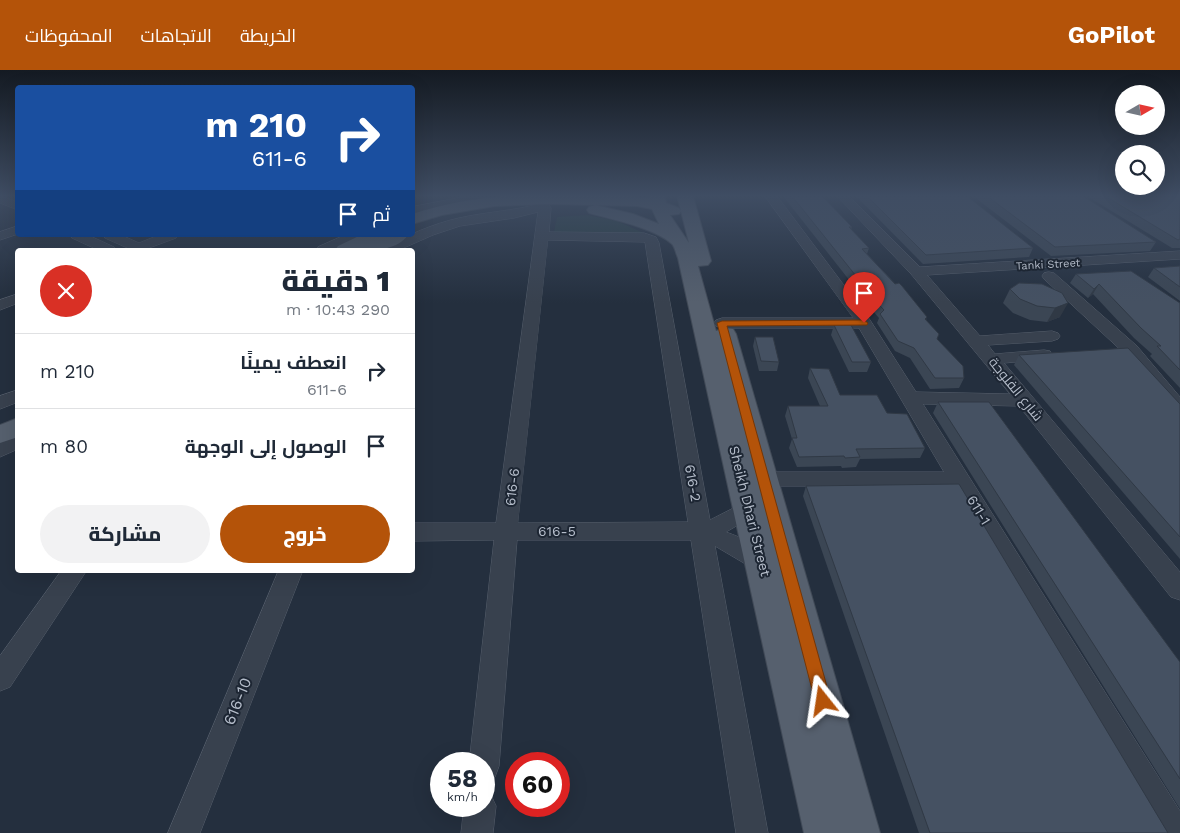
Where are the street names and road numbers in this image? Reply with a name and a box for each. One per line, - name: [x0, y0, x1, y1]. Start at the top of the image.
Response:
- street label: Tanki Street: [1015, 256, 1081, 273]
- street label: شارع الفلوجة: [985, 354, 1046, 424]
- street label: Sheikh Dhari Street: [726, 444, 774, 578]
- street label: 616-2: [682, 463, 704, 503]
- street label: 616-6: [502, 467, 522, 507]
- street label: 611-1: [964, 492, 994, 528]
- street label: 616-5: [538, 523, 576, 539]
- street label: 616-10: [219, 675, 256, 728]

